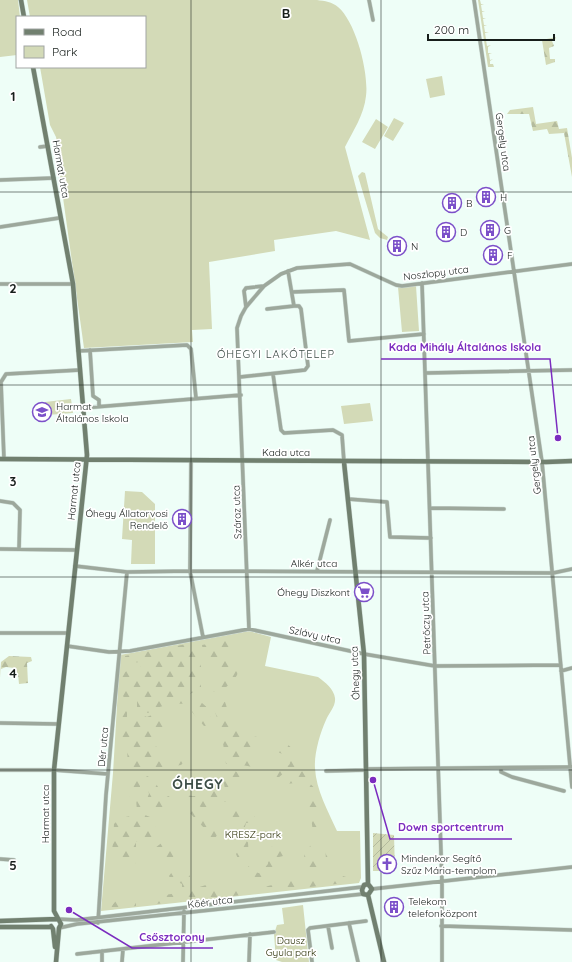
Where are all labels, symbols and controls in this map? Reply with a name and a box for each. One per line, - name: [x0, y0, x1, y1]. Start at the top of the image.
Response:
- text: B: [282, 5, 290, 21]
- legend: [16, 16, 146, 68]
- scale bar: [428, 16, 554, 42]
- text: 200 m: [434, 22, 469, 37]
- text: Road: [52, 24, 82, 39]
- text: Park: [52, 44, 77, 59]
- text: 1: [10, 88, 16, 104]
- street label: Gergely utca: [492, 112, 514, 172]
- street label: Harmat utca: [50, 139, 72, 199]
- building icon: H: [475, 186, 497, 208]
- place label: H: [500, 191, 507, 204]
- building icon: B: [441, 192, 463, 214]
- place label: B: [466, 197, 473, 210]
- building icon: G: [479, 219, 501, 241]
- building icon: D: [435, 221, 457, 243]
- place label: G: [504, 224, 511, 237]
- place label: D: [460, 226, 467, 239]
- building icon: N: [386, 235, 408, 257]
- place label: N: [411, 240, 418, 253]
- building icon: F: [482, 244, 504, 266]
- place label: F: [507, 249, 513, 262]
- street label: Noszlopy utca: [403, 263, 469, 283]
- text: 2: [9, 280, 17, 296]
- callout: Kada Mihály Általános Iskola: [381, 336, 550, 359]
- text: Kada Mihály Általános Iskola: [389, 340, 541, 354]
- district label: ÓHEGYI LAKÓTELEP: [217, 347, 335, 361]
- place label: Harmat Általános Iskola: [56, 400, 129, 425]
- school or university icon: Harmat Általános Iskola: [31, 401, 53, 423]
- street label: Gergely utca: [524, 435, 544, 495]
- street label: Kada utca: [262, 446, 310, 459]
- street label: Harmat utca: [64, 461, 84, 521]
- text: 3: [10, 473, 17, 489]
- street label: Száraz utca: [230, 485, 244, 539]
- place label: Óhegy Állatorvosi Rendelő: [85, 507, 168, 532]
- building icon: Óhegy Állatorvosi Rendelő: [171, 508, 193, 530]
- street label: Alkér utca: [291, 557, 337, 570]
- supermarket icon: Óhegy Diszkont: [353, 581, 375, 603]
- place label: Óhegy Diszkont: [277, 586, 351, 599]
- street label: Petrőczy utca: [418, 591, 434, 655]
- street label: Szlávy utca: [288, 623, 342, 647]
- street label: Óhegy utca: [348, 646, 362, 700]
- text: 4: [9, 665, 17, 681]
- street label: Dér utca: [95, 727, 111, 767]
- district label: ÓHEGY: [172, 775, 224, 793]
- street label: Harmat utca: [39, 785, 52, 843]
- callout: Down sportcentrum: [390, 816, 512, 839]
- text: Down sportcentrum: [398, 820, 504, 834]
- park label: KRESZ-park: [225, 828, 281, 841]
- place label: Mindenkor Segítő Szűz Mária-templom: [401, 852, 496, 877]
- church icon: Mindenkor Segítő Szűz Mária-templom: [376, 853, 398, 875]
- text: 5: [9, 857, 17, 873]
- street label: Kőér utca: [187, 893, 233, 911]
- place label: Telekom telefonközpont: [408, 895, 478, 920]
- building icon: Telekom telefonközpont: [383, 896, 405, 918]
- callout: Csősztorony: [132, 925, 213, 948]
- text: Csősztorony: [139, 930, 205, 944]
- park label: Dausz Gyula park: [266, 934, 316, 959]

